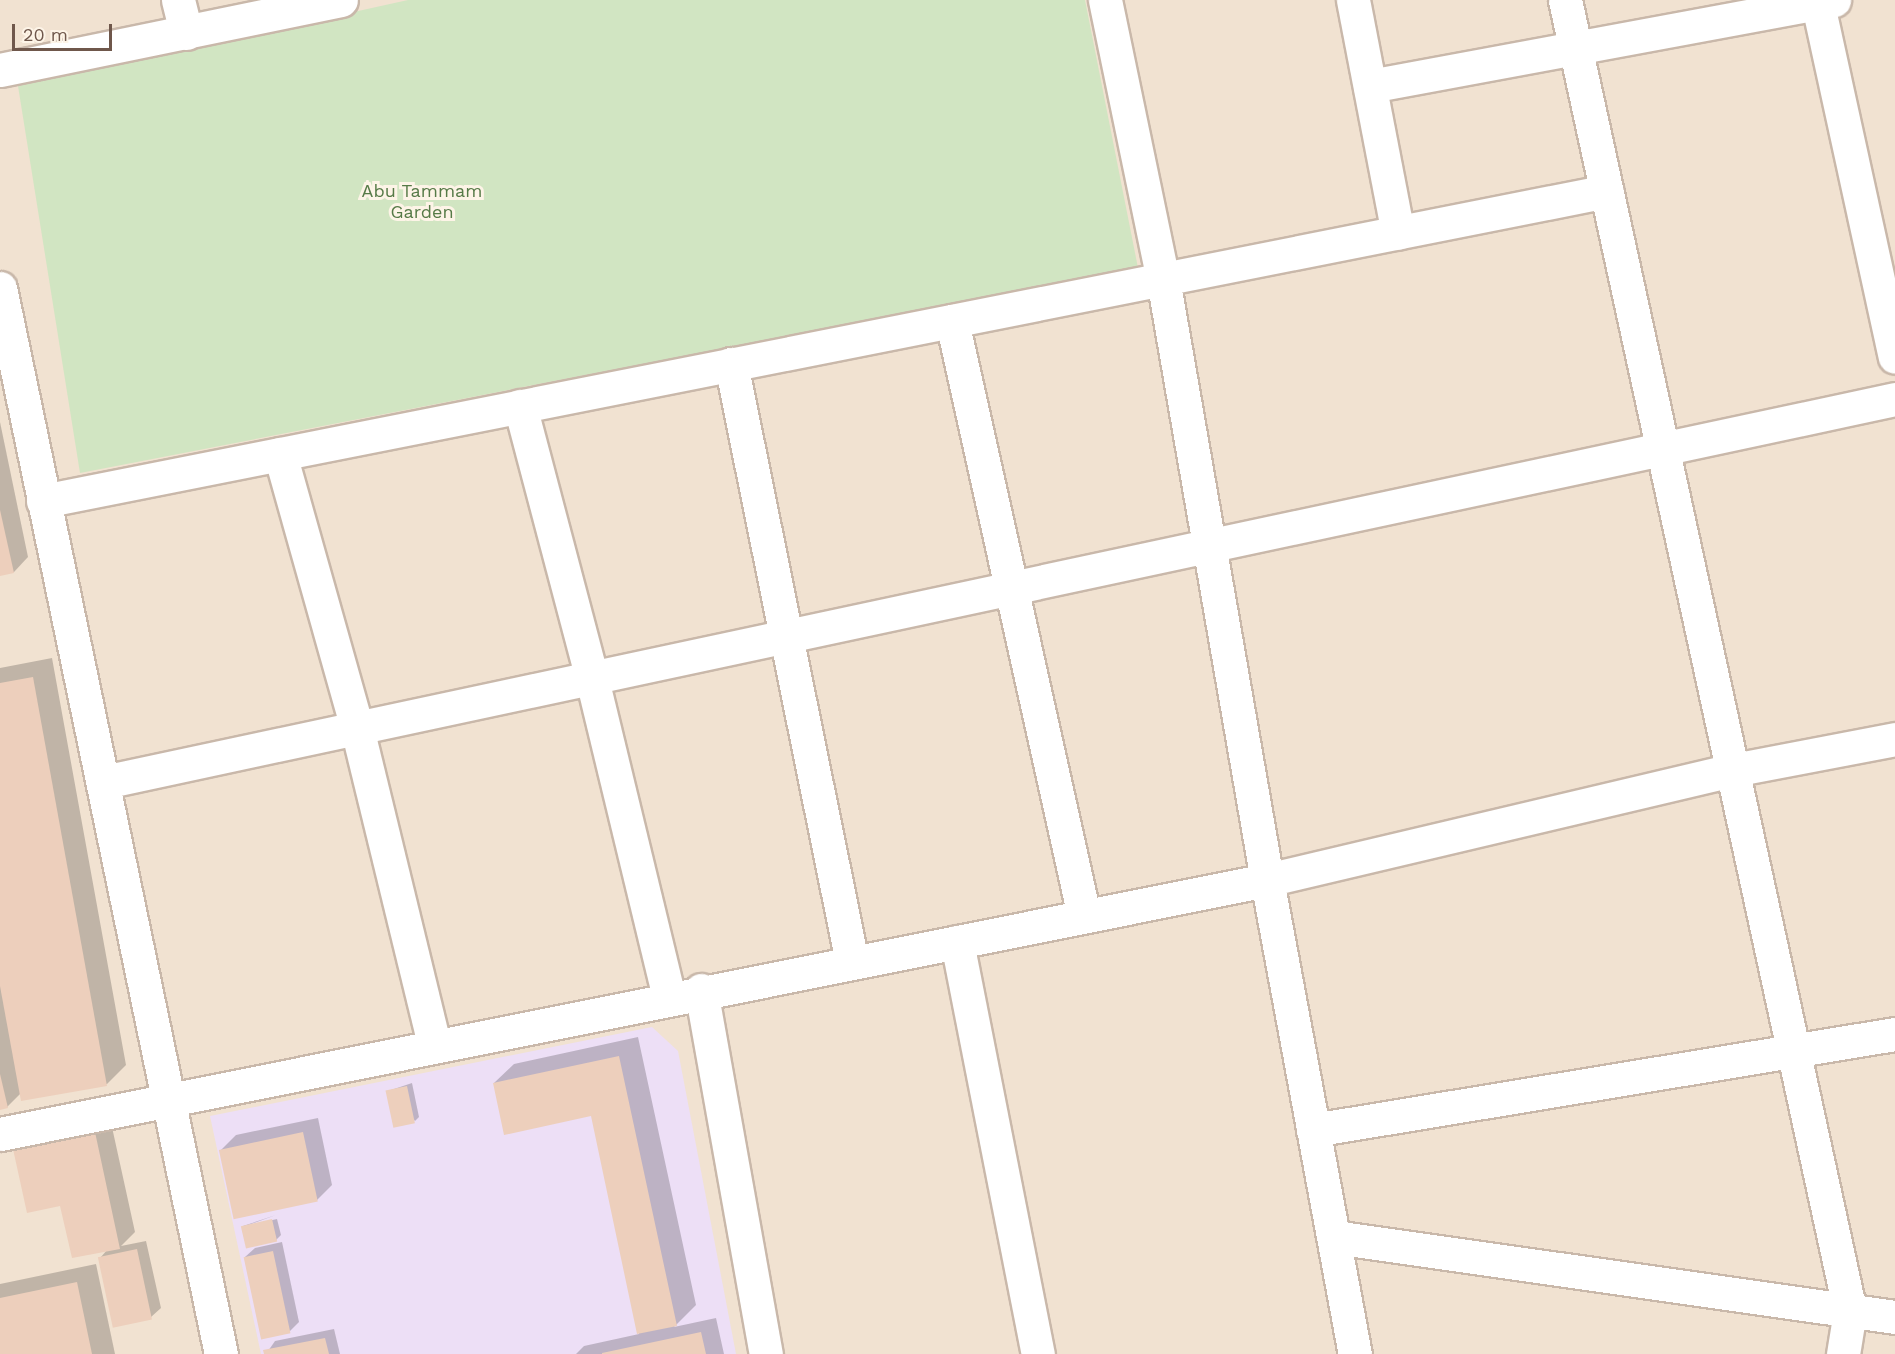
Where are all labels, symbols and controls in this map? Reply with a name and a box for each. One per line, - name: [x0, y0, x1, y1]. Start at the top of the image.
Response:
- scale bar: [15, 12, 116, 50]
- text: 20 m: [23, 24, 68, 45]
- park label: Abu Tammam Garden: [361, 181, 483, 224]

